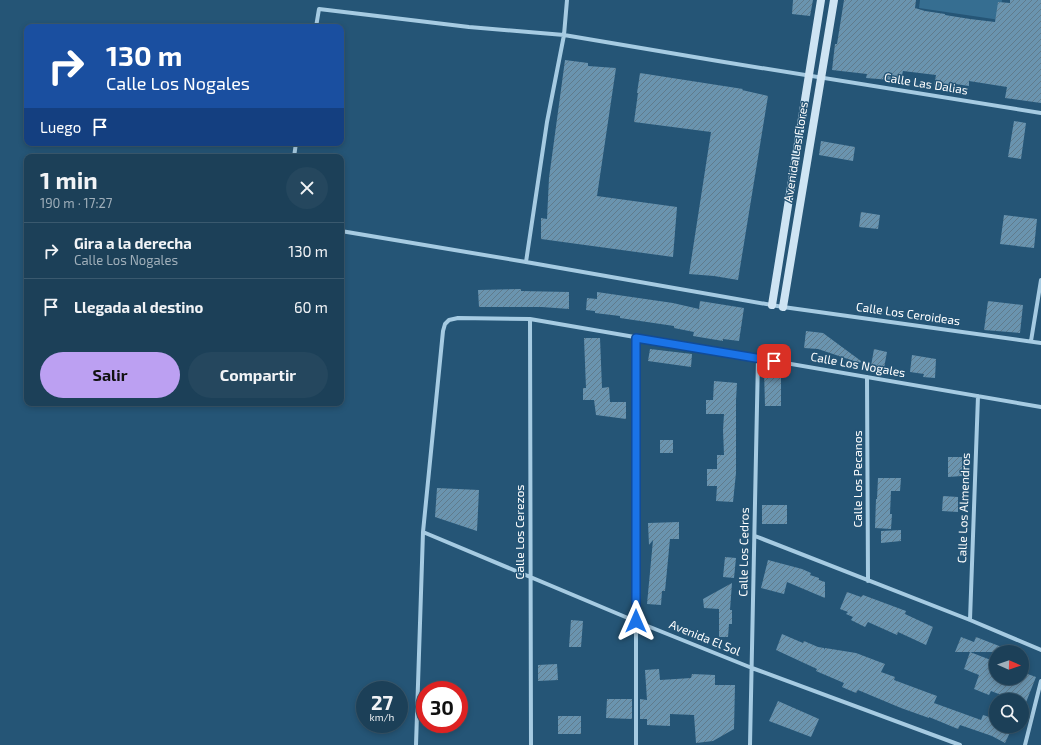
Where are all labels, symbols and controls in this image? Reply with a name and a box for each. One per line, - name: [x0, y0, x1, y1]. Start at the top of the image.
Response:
- text: 130 m: [106, 38, 182, 72]
- icon: right: [40, 40, 92, 92]
- street label: Calle Las Dalias: [883, 69, 969, 97]
- text: Calle Los Nogales: [106, 72, 250, 94]
- street label: Avenida Las Flores: [780, 101, 810, 203]
- icon: arrive: [89, 116, 111, 138]
- text: Luego: [40, 118, 81, 136]
- text: 1 min: [40, 165, 98, 194]
- button: close: [286, 167, 328, 209]
- text: 190 m · 17:27: [40, 195, 112, 211]
- text: Gira a la derecha: [74, 234, 192, 252]
- icon: right: [40, 240, 62, 262]
- text: 130 m: [288, 242, 328, 260]
- text: Calle Los Nogales: [74, 252, 178, 268]
- icon: arrive: [40, 296, 62, 318]
- text: Llegada al destino: [74, 298, 203, 316]
- text: 60 m: [294, 298, 328, 316]
- street label: Calle Los Ceroideas: [855, 299, 961, 327]
- pin: [757, 344, 791, 378]
- street label: Calle Los Nogales: [810, 349, 907, 379]
- icon: arrive: [763, 350, 785, 372]
- button: Salir: [40, 352, 180, 398]
- button: Compartir: [188, 352, 328, 398]
- street label: Calle Los Pecanos: [850, 430, 864, 528]
- street label: Calle Los Almendros: [954, 452, 972, 563]
- street label: Calle Los Cerezos: [512, 485, 526, 579]
- street label: Calle Los Cedros: [735, 507, 751, 597]
- position arrow: [615, 600, 657, 642]
- street label: Avenida El Sol: [668, 616, 744, 658]
- north arrow: [989, 645, 1029, 685]
- map controls: [989, 645, 1029, 733]
- speed limit sign: 30: [416, 681, 468, 733]
- text: 27: [371, 690, 393, 714]
- button: search: [989, 693, 1029, 733]
- text: km/h: [370, 711, 394, 723]

